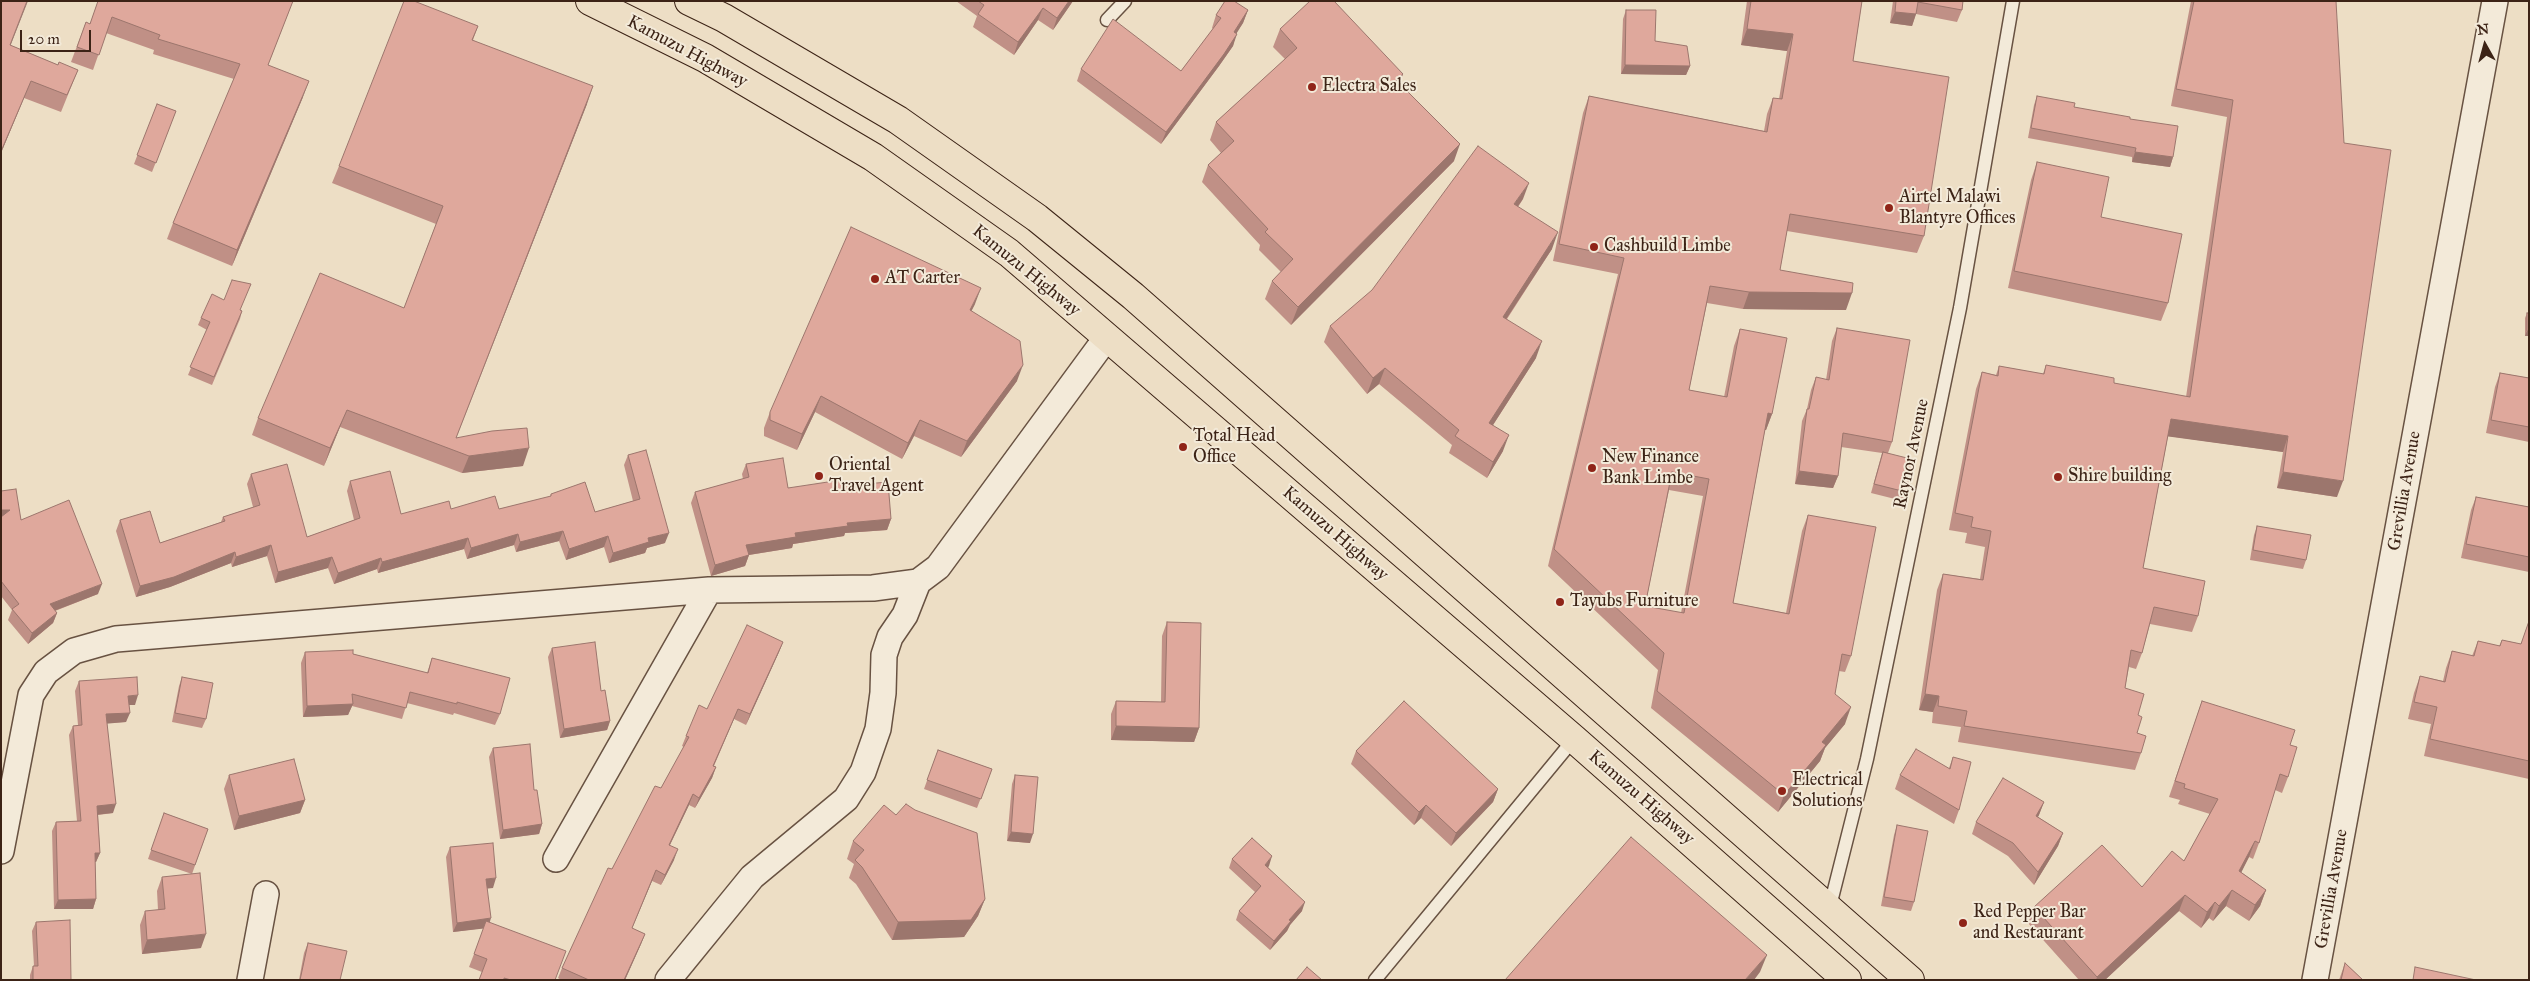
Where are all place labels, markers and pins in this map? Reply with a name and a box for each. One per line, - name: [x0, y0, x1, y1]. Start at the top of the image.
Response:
- place label: Electra Sales: [1322, 76, 1416, 98]
- marker: Electra Sales: [1306, 81, 1318, 93]
- place label: Airtel Malawi Blantyre Offices: [1899, 187, 2015, 230]
- marker: Airtel Malawi Blantyre Offices: [1883, 202, 1895, 214]
- place label: Cashbuild Limbe: [1604, 236, 1731, 258]
- marker: Cashbuild Limbe: [1588, 241, 1600, 253]
- place label: AT Carter: [885, 268, 960, 290]
- marker: AT Carter: [869, 273, 881, 285]
- place label: Total Head Office: [1193, 426, 1275, 468]
- marker: Total Head Office: [1177, 441, 1189, 453]
- place label: New Finance Bank Limbe: [1602, 447, 1699, 489]
- place label: Oriental Travel Agent: [829, 455, 924, 498]
- marker: New Finance Bank Limbe: [1586, 462, 1598, 474]
- place label: Shire building: [2068, 466, 2171, 488]
- marker: Oriental Travel Agent: [813, 470, 825, 482]
- marker: Shire building: [2052, 471, 2064, 483]
- place label: Tayubs Furniture: [1570, 591, 1698, 613]
- marker: Tayubs Furniture: [1554, 596, 1566, 608]
- place label: Electrical Solutions: [1792, 770, 1863, 812]
- marker: Electrical Solutions: [1776, 785, 1788, 797]
- place label: Red Pepper Bar and Restaurant: [1973, 902, 2086, 944]
- marker: Red Pepper Bar and Restaurant: [1957, 917, 1969, 929]

